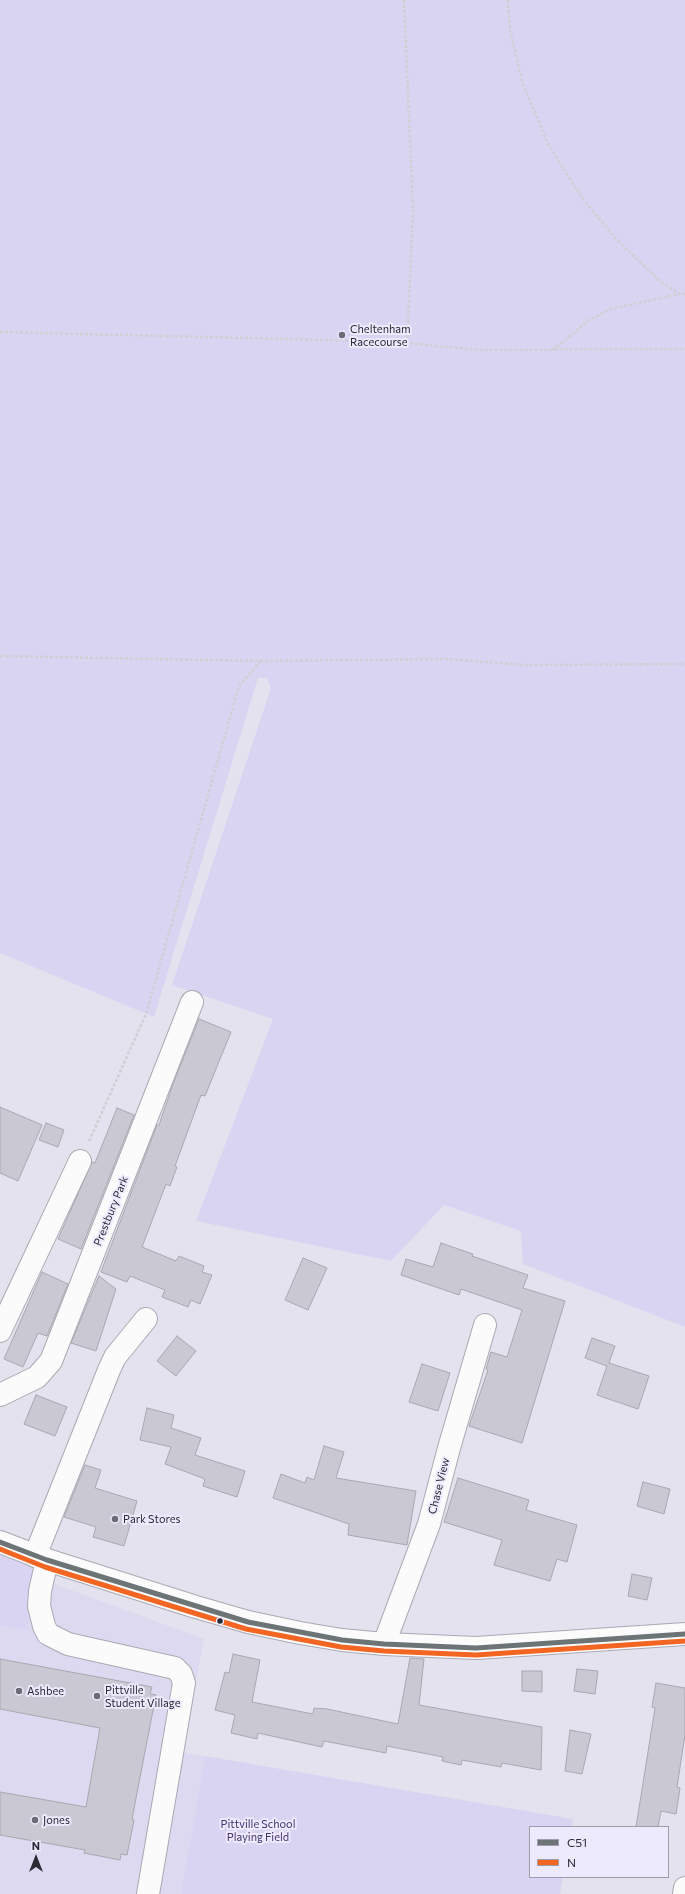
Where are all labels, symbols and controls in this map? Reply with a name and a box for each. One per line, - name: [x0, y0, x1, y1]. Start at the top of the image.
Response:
- place label: Cheltenham Racecourse: [350, 322, 411, 348]
- marker: Cheltenham Racecourse: [337, 330, 347, 340]
- street label: Prestbury Park: [91, 1174, 131, 1248]
- street label: Chase View: [426, 1457, 452, 1515]
- place label: Park Stores: [123, 1512, 180, 1526]
- marker: Park Stores: [110, 1514, 120, 1524]
- unlabelled marker: [215, 1616, 225, 1626]
- place label: Pittville Student Village: [105, 1683, 180, 1709]
- place label: Ashbee: [27, 1684, 64, 1698]
- marker: Ashbee: [14, 1686, 24, 1696]
- marker: Pittville Student Village: [92, 1691, 102, 1701]
- place label: Jones: [43, 1813, 70, 1827]
- marker: Jones: [30, 1815, 40, 1825]
- park label: Pittville School Playing Field: [221, 1817, 295, 1843]
- legend: [529, 1826, 669, 1878]
- text: C51: [567, 1835, 587, 1849]
- north arrow: [16, 1838, 56, 1878]
- text: N: [32, 1839, 40, 1852]
- text: N: [567, 1855, 576, 1869]

